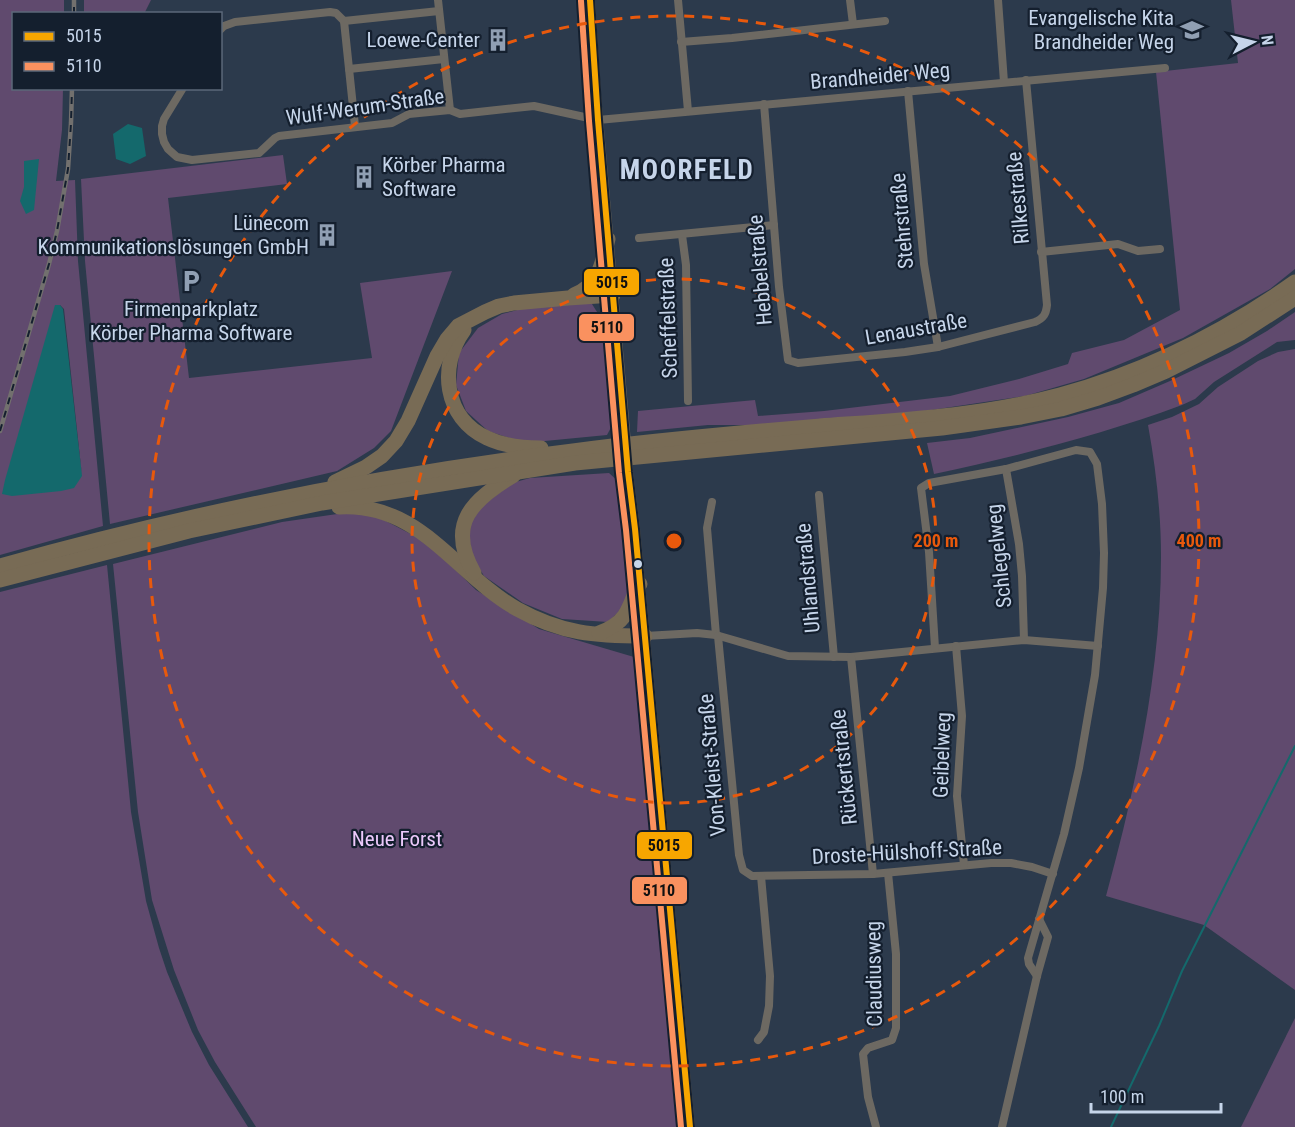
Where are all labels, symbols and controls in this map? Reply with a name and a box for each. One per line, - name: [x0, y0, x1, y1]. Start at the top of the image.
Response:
- place label: Evangelische Kita Brandheider Weg: [1028, 6, 1174, 54]
- legend: [12, 12, 222, 90]
- north arrow: [1223, 12, 1283, 72]
- school or university icon: Evangelische Kita Brandheider Weg: [1179, 17, 1205, 43]
- text: 5015: [66, 25, 102, 46]
- building icon: Loewe-Center: [485, 27, 511, 53]
- place label: Loewe-Center: [367, 28, 480, 52]
- text: N: [1257, 34, 1277, 46]
- text: 5110: [66, 55, 102, 76]
- street label: Brandheider Weg: [809, 58, 951, 94]
- street label: Wulf-Werum-Straße: [284, 84, 446, 130]
- street label: Rilkestraße: [1002, 151, 1034, 245]
- place label: Körber Pharma Software: [382, 153, 506, 201]
- district label: MOORFELD: [620, 154, 754, 186]
- building icon: Körber Pharma Software: [351, 164, 377, 190]
- street label: Stehrstraße: [886, 172, 918, 270]
- place label: Lünecom Kommunikationslösungen GmbH: [38, 211, 309, 259]
- street label: Hebbelstraße: [743, 214, 777, 326]
- building icon: Lünecom Kommunikationslösungen GmbH: [314, 222, 340, 248]
- street label: Scheffelstraße: [654, 257, 682, 379]
- parking icon: Firmenparkplatz Körber Pharma Software: [178, 268, 204, 294]
- line badge: 5015: [583, 268, 640, 296]
- text: 5015: [596, 273, 628, 292]
- place label: Firmenparkplatz Körber Pharma Software: [90, 297, 292, 345]
- street label: Lenaustraße: [863, 308, 969, 350]
- line badge: 5110: [578, 313, 635, 342]
- text: 5110: [591, 318, 623, 337]
- street label: Schlegelweg: [982, 503, 1016, 609]
- street label: Uhlandstraße: [791, 522, 825, 634]
- text: 200 m: [914, 530, 958, 551]
- text: 400 m: [1177, 530, 1221, 551]
- centre of rings: [664, 531, 684, 551]
- unlabelled marker: [632, 558, 644, 570]
- street label: Von-Kleist-Straße: [694, 693, 730, 837]
- street label: Rückertstraße: [826, 708, 862, 826]
- street label: Geibelweg: [929, 712, 955, 798]
- park label: Neue Forst: [352, 827, 442, 851]
- line badge: 5015: [636, 831, 693, 860]
- street label: Droste-Hülshoff-Straße: [811, 835, 1003, 869]
- text: 5015: [648, 836, 680, 855]
- line badge: 5110: [631, 876, 688, 905]
- text: 5110: [643, 881, 675, 900]
- street label: Claudiusweg: [861, 921, 887, 1027]
- scale bar: [1091, 1076, 1222, 1114]
- text: 100 m: [1100, 1086, 1144, 1107]

